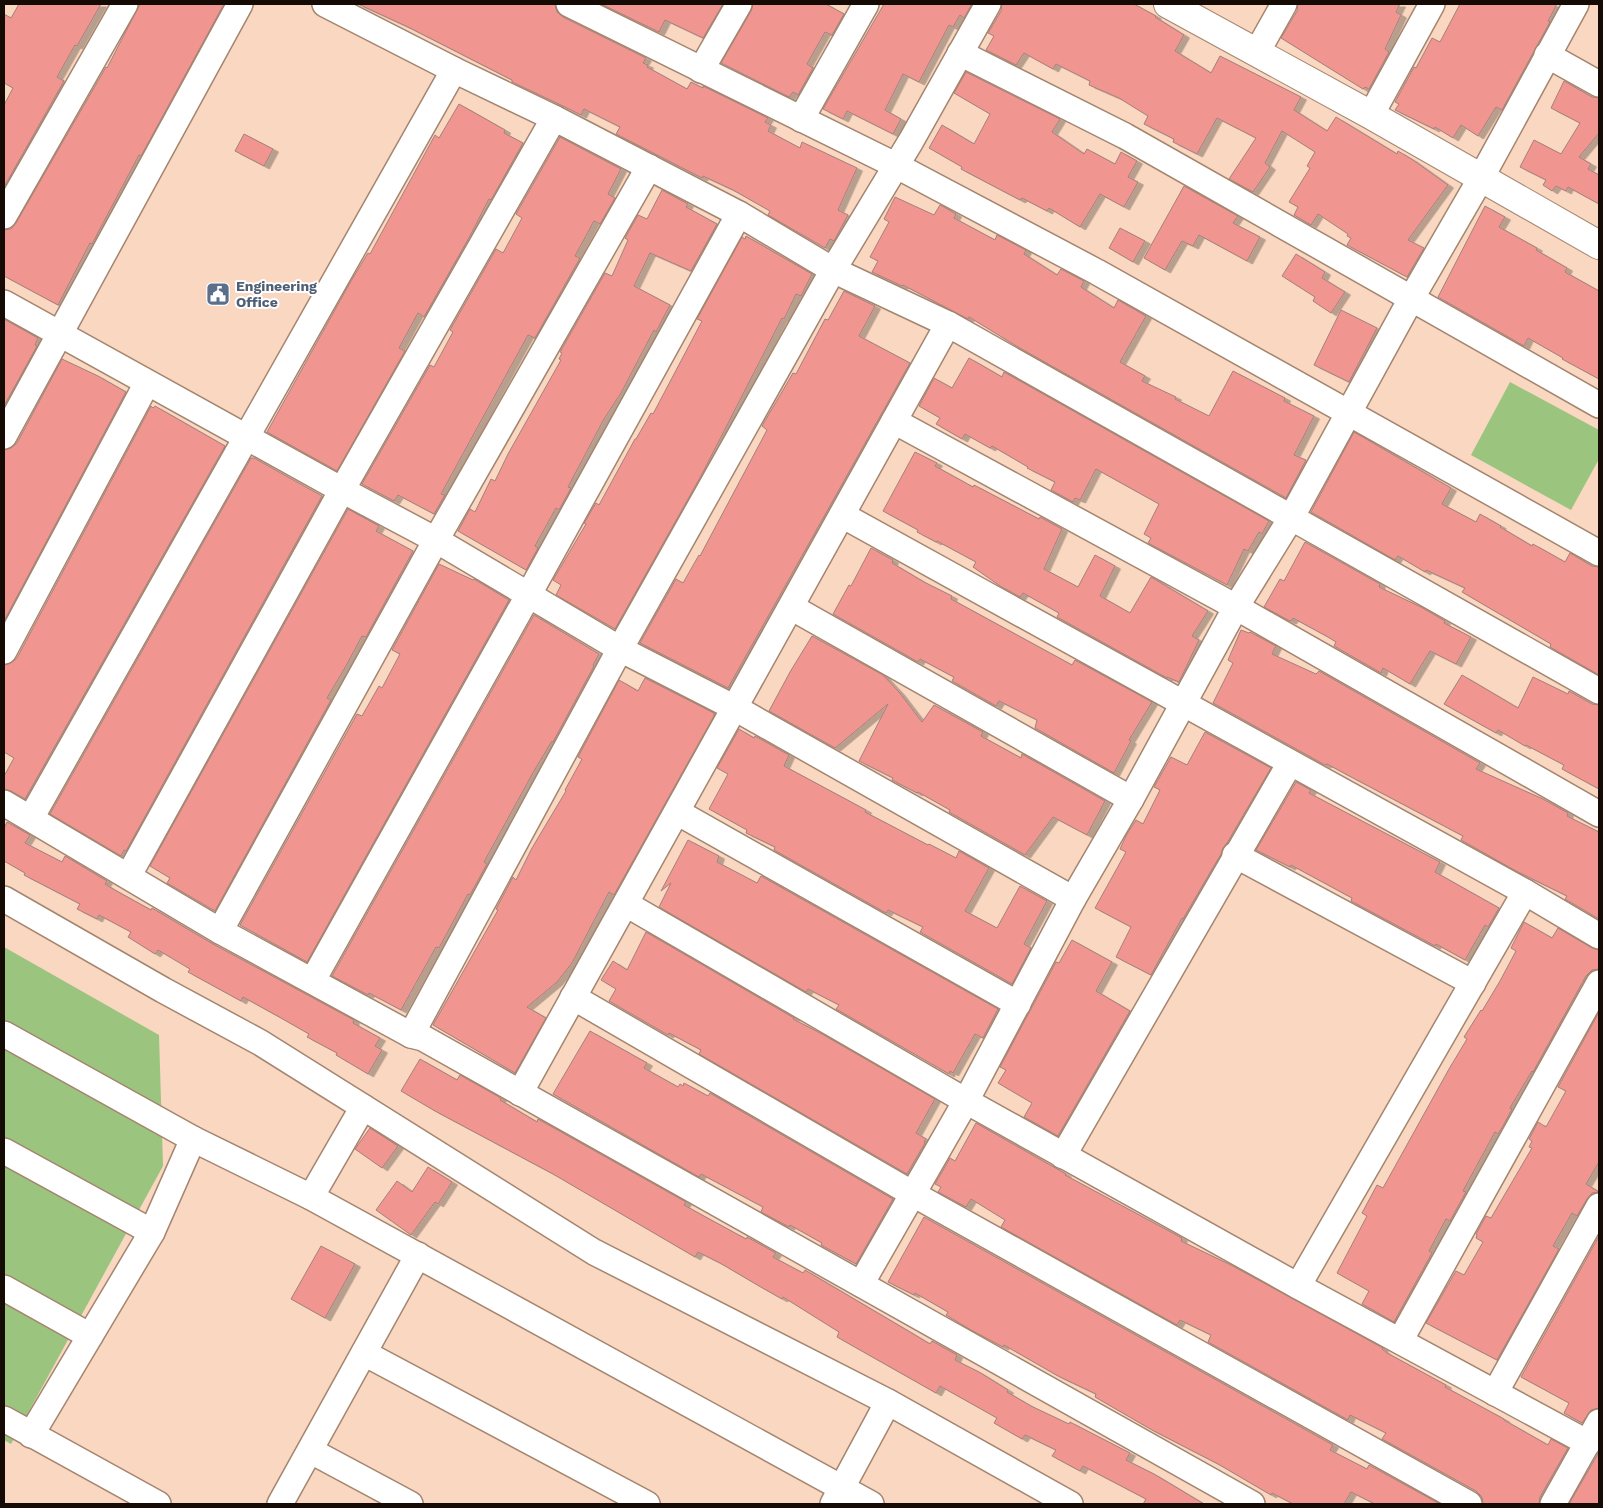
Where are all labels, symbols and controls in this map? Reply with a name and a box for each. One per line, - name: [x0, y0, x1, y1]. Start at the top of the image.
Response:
- place label: Engineering Office: [236, 278, 317, 310]
- public building icon: Engineering Office: [205, 281, 231, 307]

